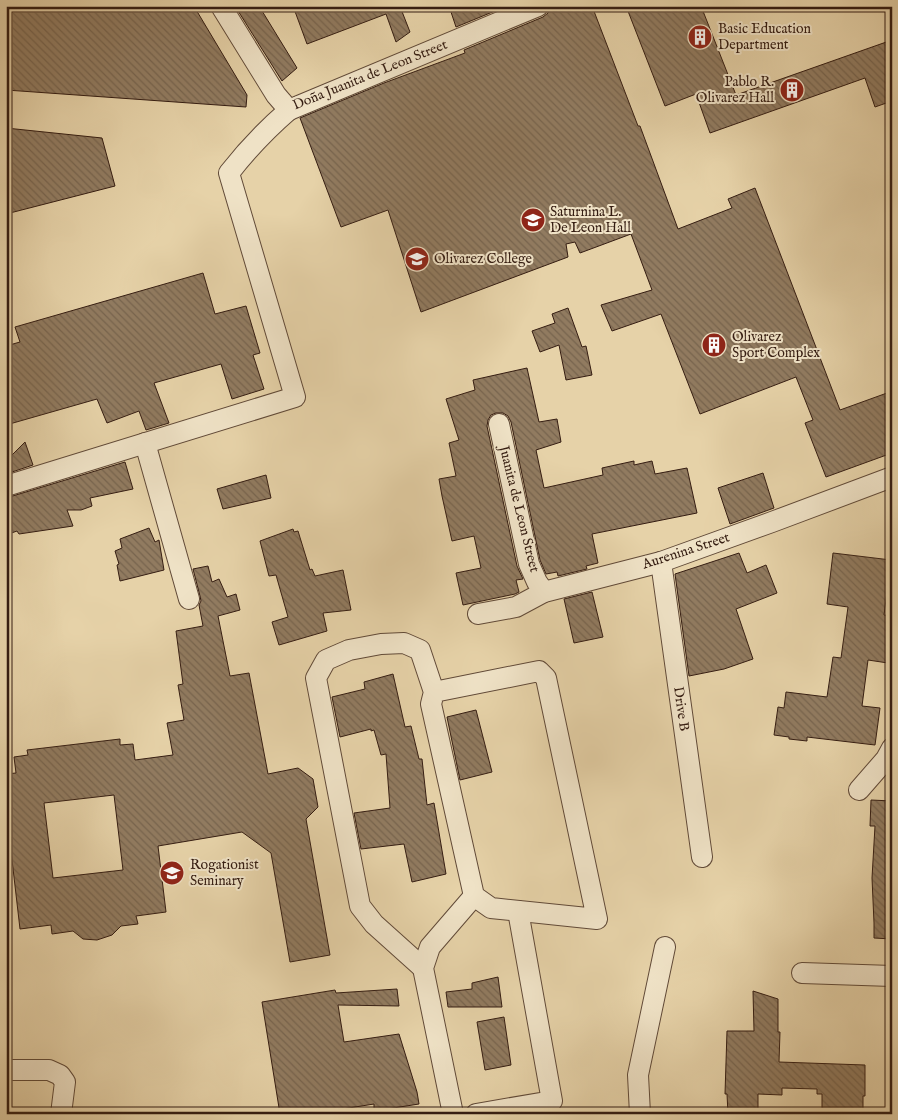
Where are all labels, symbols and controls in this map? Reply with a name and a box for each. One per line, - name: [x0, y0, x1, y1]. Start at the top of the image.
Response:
- place label: Basic Education Department: [718, 20, 811, 54]
- building icon: Basic Education Department: [687, 24, 713, 50]
- street label: Doña Juanita de Leon Street: [290, 36, 450, 114]
- place label: Pablo R. Olivarez Hall: [696, 73, 774, 107]
- building icon: Pablo R. Olivarez Hall: [779, 77, 805, 103]
- place label: Saturnina L. De Leon Hall: [550, 203, 631, 237]
- school or university icon: Saturnina L. De Leon Hall: [520, 207, 546, 233]
- school or university icon: Olivarez College: [404, 246, 430, 272]
- place label: Olivarez College: [434, 250, 533, 268]
- place label: Olivarez Sport Complex: [732, 328, 820, 362]
- building icon: Olivarez Sport Complex: [701, 332, 727, 358]
- street label: Juanita de Leon Street: [494, 442, 543, 574]
- street label: Aurenina Street: [639, 528, 732, 574]
- street label: Drive B: [669, 685, 693, 733]
- place label: Rogationist Seminary: [190, 856, 259, 890]
- school or university icon: Rogationist Seminary: [159, 860, 185, 886]

